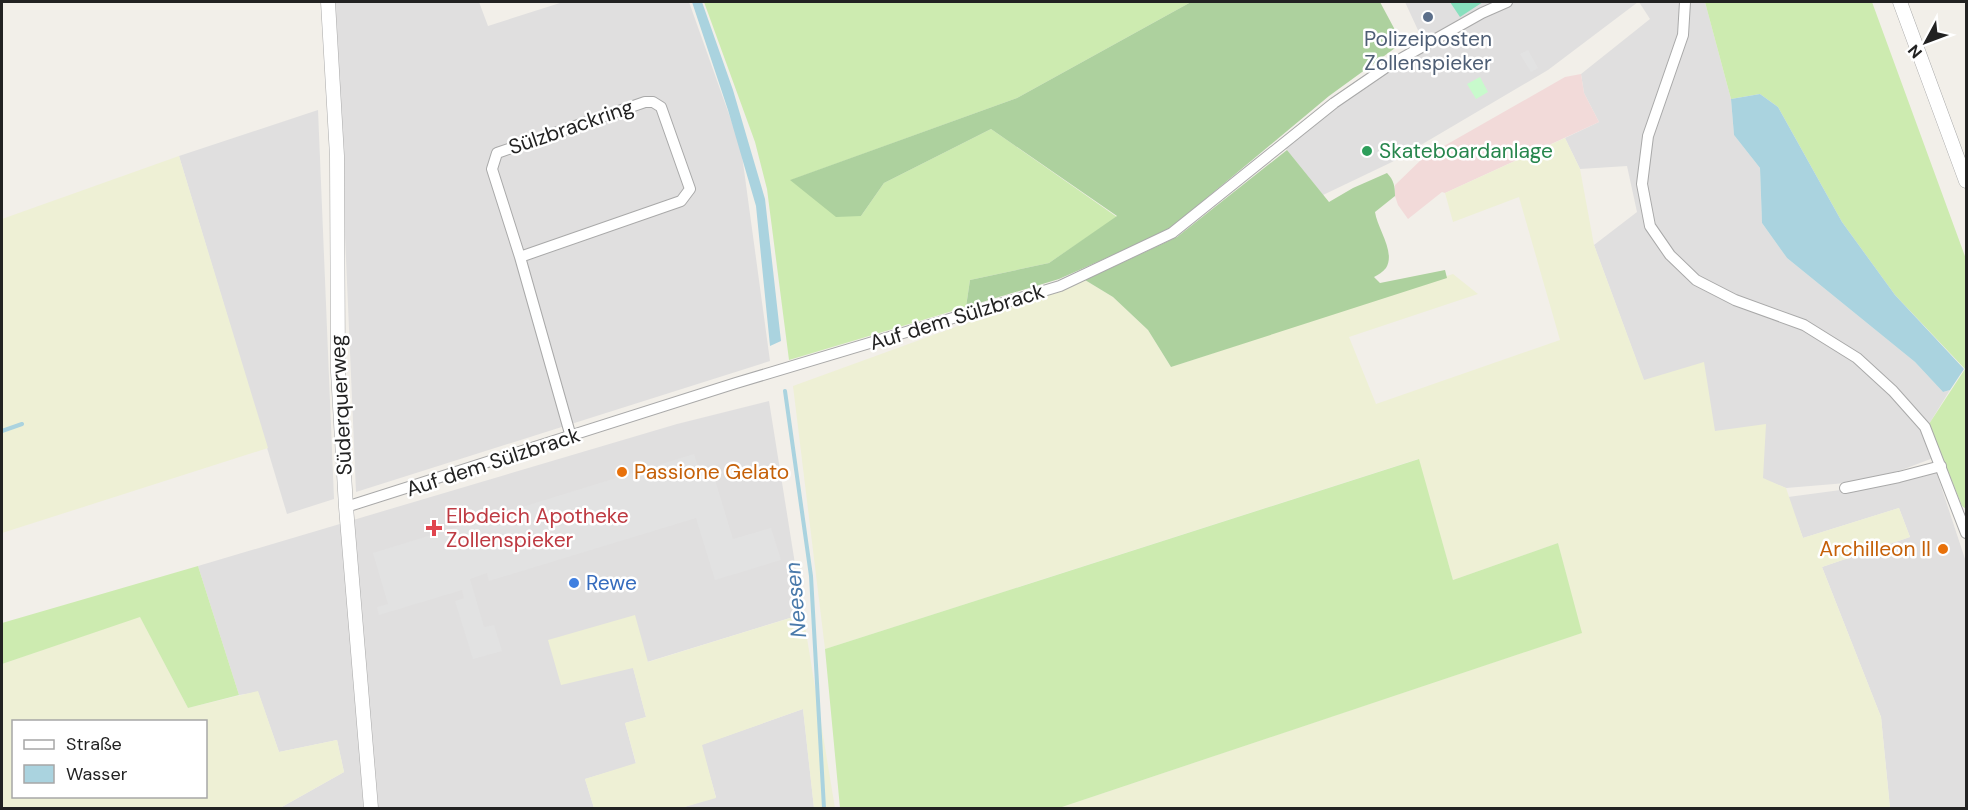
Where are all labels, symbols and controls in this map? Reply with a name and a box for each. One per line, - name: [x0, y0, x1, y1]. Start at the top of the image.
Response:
- marker: Polizeiposten Zollenspieker: [1421, 10, 1435, 24]
- north arrow: [1896, 12, 1956, 72]
- place label: Polizeiposten Zollenspieker: [1364, 25, 1492, 77]
- text: N: [1903, 40, 1927, 63]
- street label: Sülzbrackring: [505, 93, 637, 161]
- place label: Skateboardanlage: [1379, 137, 1553, 165]
- marker: Skateboardanlage: [1360, 144, 1374, 158]
- street label: Auf dem Sülzbrack: [866, 277, 1048, 357]
- street label: Süderquerweg: [323, 334, 359, 476]
- street label: Auf dem Sülzbrack: [402, 421, 584, 503]
- place label: Passione Gelato: [634, 458, 789, 486]
- marker: Passione Gelato: [615, 465, 629, 479]
- place label: Elbdeich Apotheke Zollenspieker: [446, 502, 629, 554]
- marker: Elbdeich Apotheke Zollenspieker: [427, 521, 441, 535]
- place label: Archilleon II: [1819, 535, 1931, 563]
- marker: Archilleon II: [1936, 542, 1950, 556]
- water label: Neesen: [778, 561, 813, 639]
- place label: Rewe: [586, 569, 637, 597]
- marker: Rewe: [567, 576, 581, 590]
- legend: [12, 720, 207, 798]
- text: Straße: [66, 732, 122, 756]
- text: Wasser: [66, 762, 128, 786]

